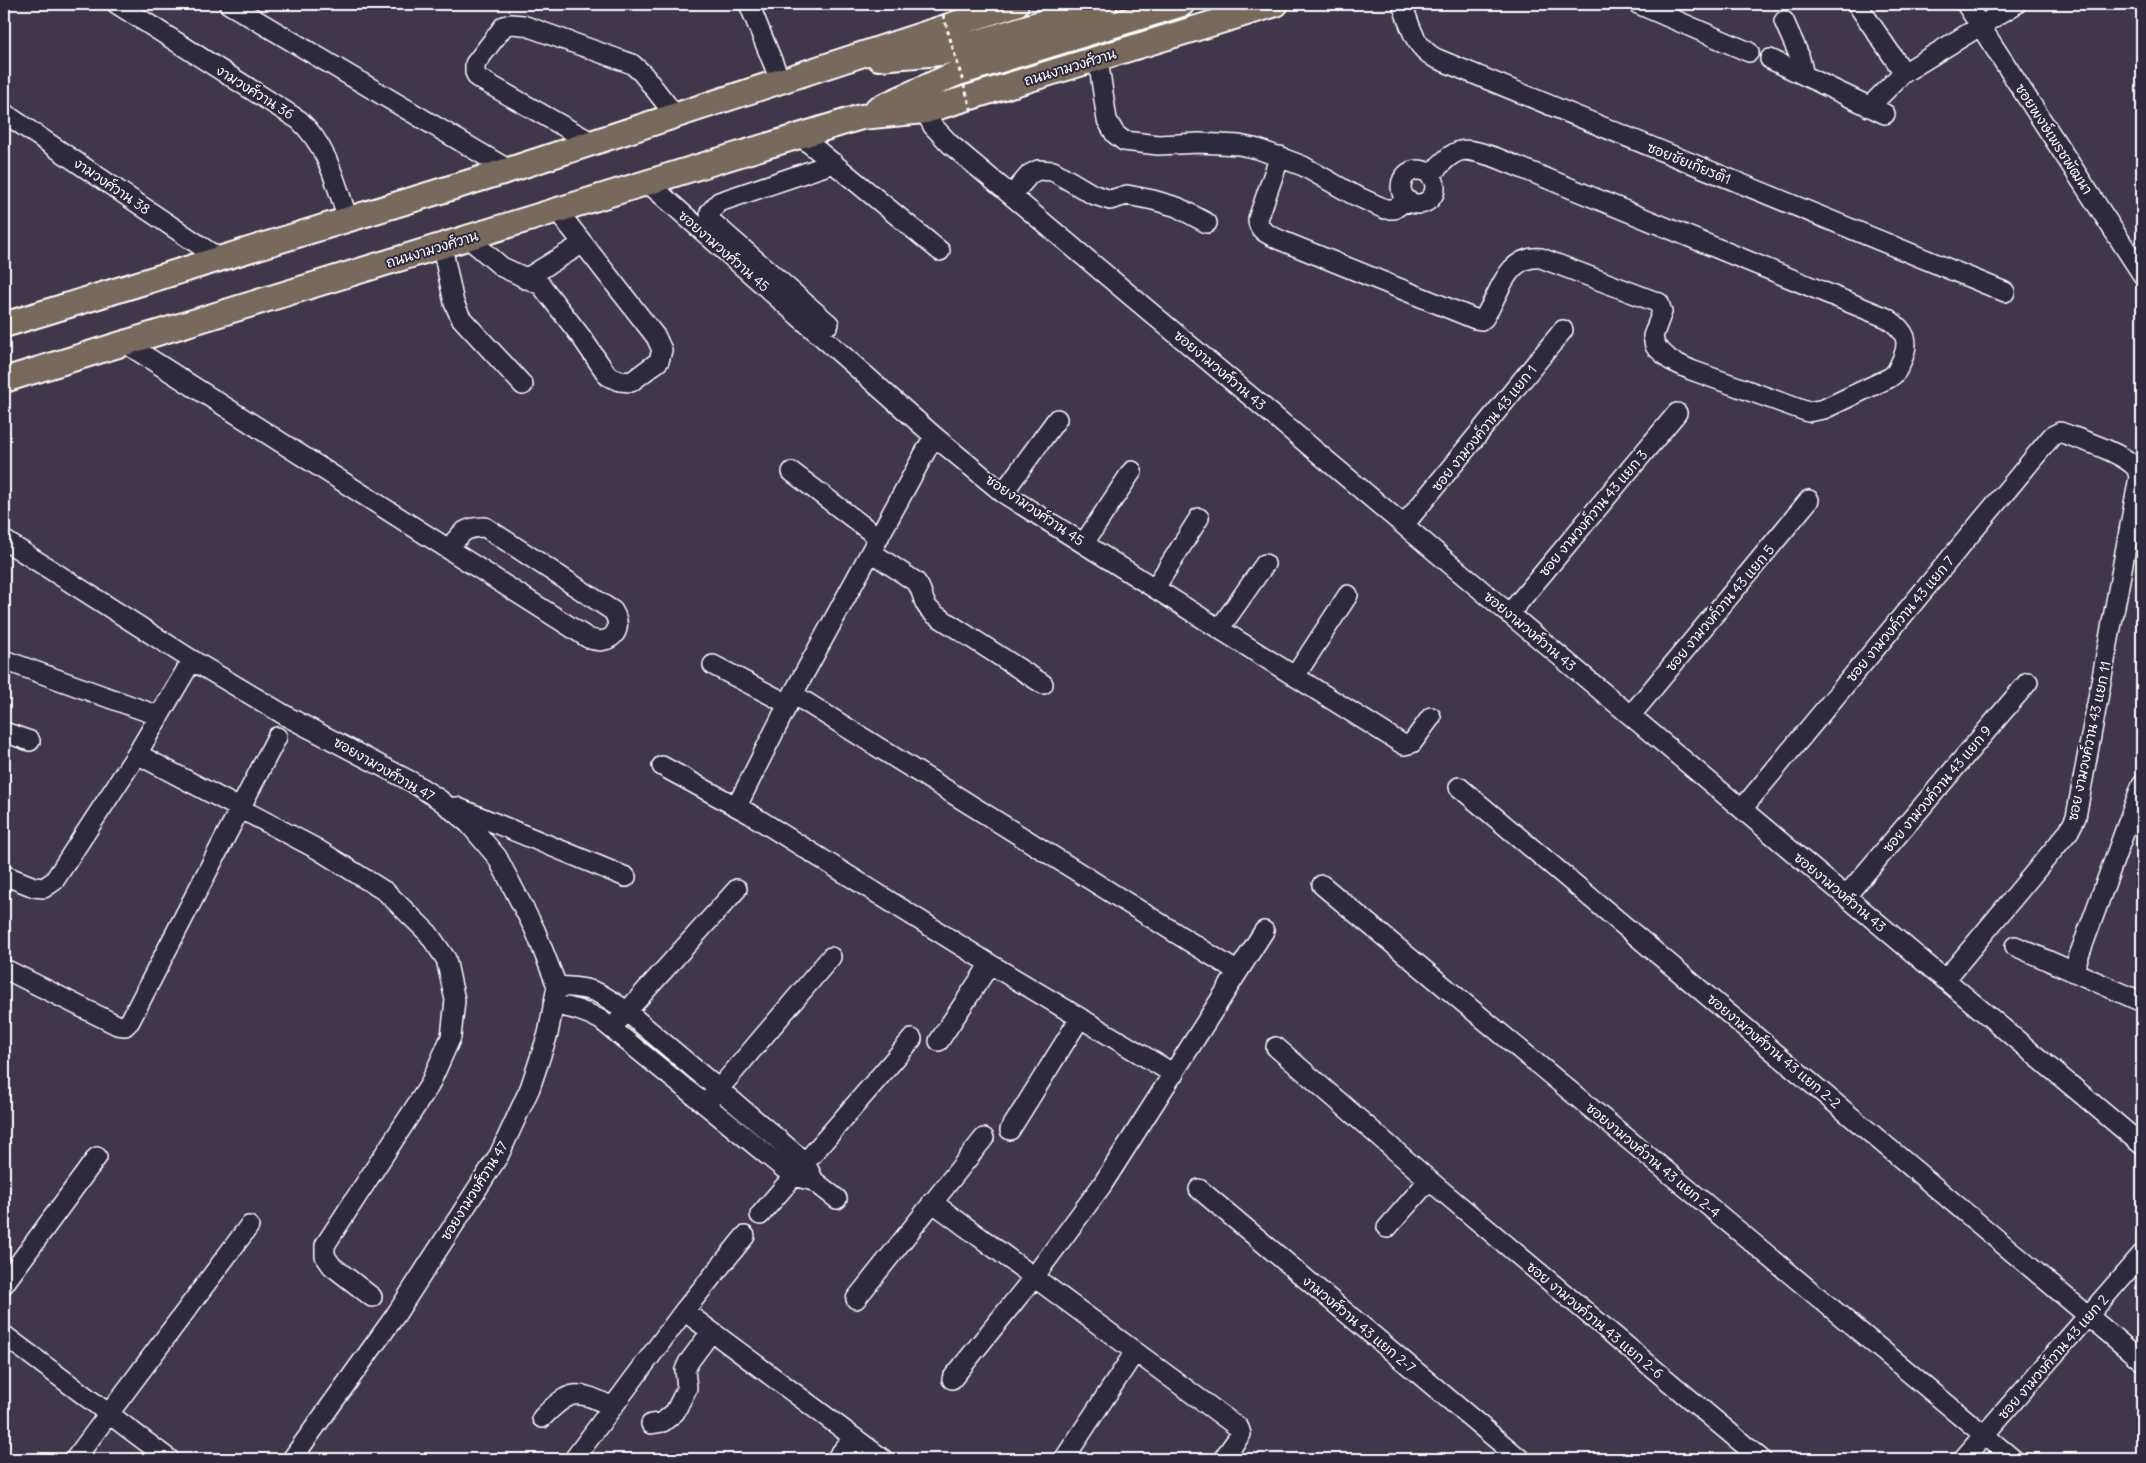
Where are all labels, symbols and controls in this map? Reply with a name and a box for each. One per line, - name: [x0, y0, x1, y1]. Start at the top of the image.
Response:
- street label: ถนนงามวงศ์วาน: [1022, 44, 1119, 90]
- street label: งามวงศ์วาน 36: [213, 61, 297, 123]
- street label: ซอยพงษ์เพรชพัฒนา: [2011, 80, 2097, 198]
- street label: ซอยชัยเกียรติ1: [1644, 138, 1734, 188]
- street label: งามวงศ์วาน 38: [70, 154, 154, 218]
- street label: ซอยงามวงศ์วาน 45: [675, 206, 773, 296]
- street label: ถนนงามวงศ์วาน: [384, 226, 481, 272]
- street label: ซอยงามวงศ์วาน 43: [1170, 326, 1270, 414]
- street label: ซอย งามวงค์วาน 43 แยก 1: [1427, 361, 1541, 495]
- street label: ซอย งามวงค์วาน 43 แยก 3: [1535, 446, 1651, 580]
- street label: ซอยงามวงศ์วาน 45: [982, 470, 1088, 550]
- street label: ซอย งามวงค์วาน 43 แยก 5: [1662, 541, 1778, 675]
- street label: ซอย งามวงค์วาน 43 แยก 7: [1842, 552, 1958, 686]
- street label: ซอยงามวงศ์วาน 43: [1480, 587, 1580, 675]
- street label: ซอย งามวงค์วาน 43 แยก 11: [2063, 659, 2115, 823]
- street label: ซอย งามวงค์วาน 43 แยก 9: [1879, 722, 1995, 856]
- street label: ซอยงามวงศ์วาน 47: [330, 733, 438, 805]
- street label: ซอยงามวงศ์วาน 43: [1790, 848, 1890, 936]
- street label: ซอยงามวงศ์วาน 43 แยก 2-2: [1703, 990, 1845, 1112]
- street label: ซอยงามวงค์วาน 43 แยก 2-4: [1582, 1098, 1724, 1222]
- street label: ซอยงามวงศ์วาน 47: [436, 1138, 512, 1244]
- street label: ซอย งามวงค์วาน 43 แยก 2-6: [1523, 1257, 1667, 1383]
- street label: งามวงศ์วาน 43 แยก 2-7: [1299, 1271, 1419, 1377]
- street label: ซอย งามวงค์วาน 43 แยก 2: [1994, 1291, 2112, 1423]

